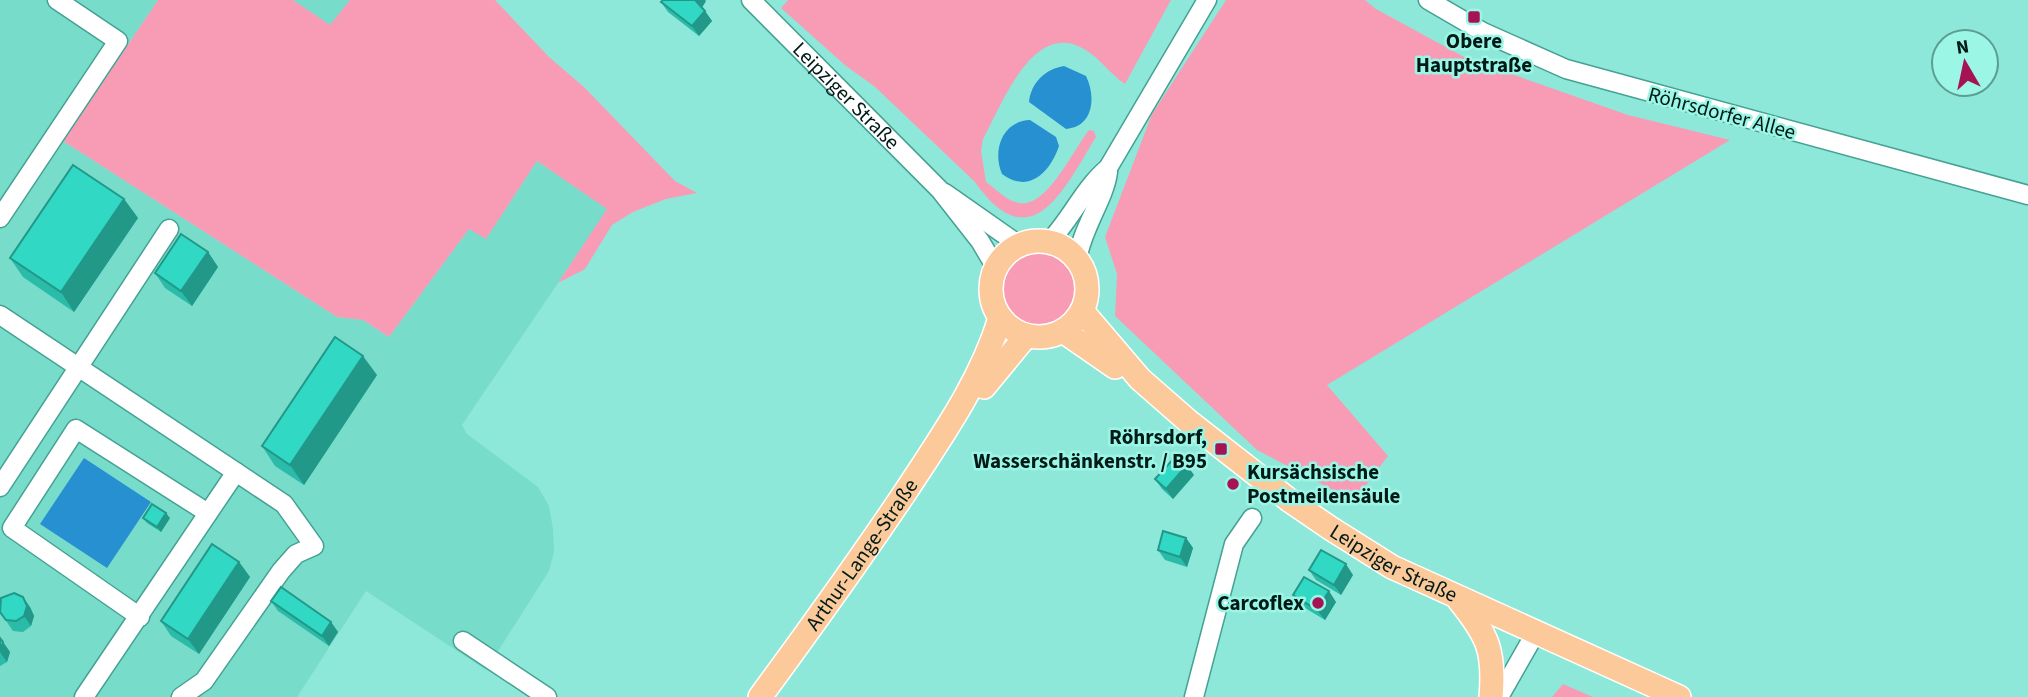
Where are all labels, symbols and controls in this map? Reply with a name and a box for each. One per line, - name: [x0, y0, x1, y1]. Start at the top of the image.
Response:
- marker: Obere Hauptstraße: [1466, 9, 1482, 25]
- place label: Obere Hauptstraße: [1416, 26, 1532, 80]
- north arrow: [1930, 28, 2000, 98]
- text: N: [1954, 33, 1971, 62]
- street label: Leipziger Straße: [786, 35, 907, 156]
- street label: Röhrsdorfer Allee: [1645, 79, 1799, 147]
- place label: Röhrsdorf, Wasserschänkenstr. / B95: [973, 422, 1207, 476]
- marker: Röhrsdorf, Wasserschänkenstr. / B95: [1213, 441, 1229, 457]
- place label: Kursächsische Postmeilensäule: [1247, 457, 1400, 511]
- street label: Arthur-Lange-Straße: [798, 473, 925, 637]
- marker: Kursächsische Postmeilensäule: [1225, 476, 1241, 492]
- street label: Leipziger Straße: [1324, 517, 1462, 610]
- place label: Carcoflex: [1217, 588, 1304, 618]
- marker: Carcoflex: [1310, 595, 1326, 611]

